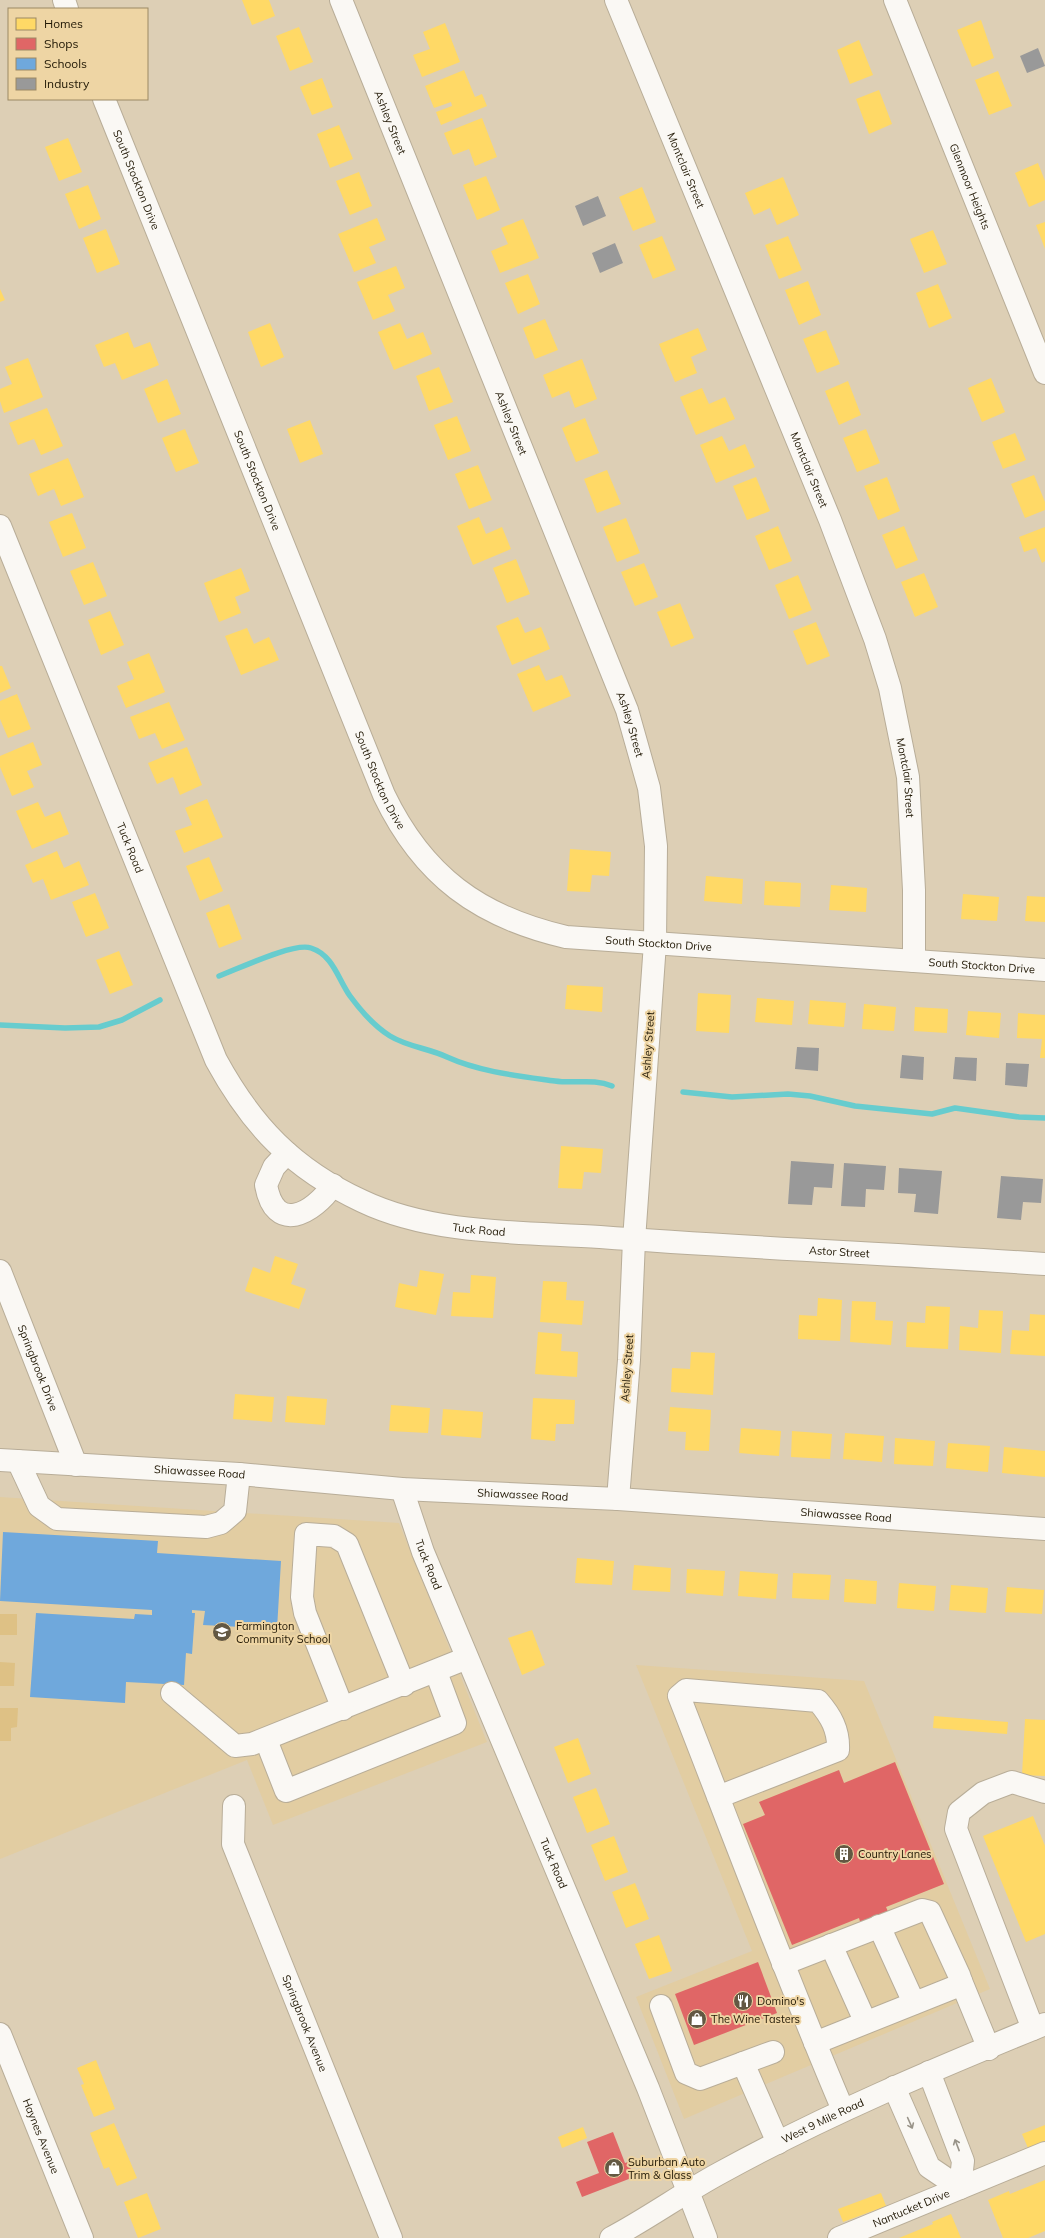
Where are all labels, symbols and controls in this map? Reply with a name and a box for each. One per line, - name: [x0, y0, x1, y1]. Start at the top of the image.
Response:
- legend: [8, 8, 148, 100]
- text: Homes: [44, 16, 83, 31]
- text: Shops: [44, 36, 79, 51]
- text: Schools: [44, 56, 87, 71]
- text: Industry: [44, 76, 90, 91]
- street label: Ashley Street: [371, 88, 410, 157]
- street label: South Stockton Drive: [110, 128, 163, 232]
- street label: Montclair Street: [664, 130, 708, 210]
- street label: Glenmoor Heights: [946, 141, 994, 232]
- street label: Ashley Street: [492, 389, 531, 457]
- street label: South Stockton Drive: [231, 428, 284, 532]
- street label: Montclair Street: [788, 430, 831, 510]
- street label: Ashley Street: [613, 690, 647, 759]
- street label: South Stockton Drive: [352, 729, 408, 832]
- street label: Montclair Street: [893, 737, 917, 818]
- street label: Tuck Road: [114, 820, 147, 875]
- street label: South Stockton Drive: [605, 933, 712, 954]
- street label: South Stockton Drive: [928, 955, 1035, 976]
- street label: Ashley Street: [639, 1011, 657, 1079]
- street label: Tuck Road: [452, 1220, 506, 1239]
- street label: Astor Street: [809, 1243, 870, 1260]
- street label: Springbrook Drive: [15, 1323, 61, 1413]
- street label: Ashley Street: [618, 1334, 636, 1402]
- street label: Shiawassee Road: [154, 1462, 246, 1482]
- street label: Shiawassee Road: [477, 1485, 569, 1504]
- street label: Shiawassee Road: [800, 1505, 892, 1525]
- street label: Tuck Road: [412, 1537, 445, 1592]
- place label: Farmington Community School: [236, 1619, 331, 1646]
- school or university icon: Farmington Community School: [211, 1621, 233, 1643]
- street label: Tuck Road: [537, 1836, 570, 1891]
- building icon: Country Lanes: [833, 1843, 855, 1865]
- place label: Country Lanes: [858, 1847, 932, 1861]
- street label: Springbrook Avenue: [279, 1973, 331, 2074]
- restaurant icon: Domino's: [732, 1990, 754, 2012]
- place label: Domino's: [757, 1994, 804, 2008]
- shop icon: The Wine Tasters: [686, 2008, 708, 2030]
- place label: The Wine Tasters: [711, 2012, 800, 2026]
- street label: West 9 Mile Road: [779, 2095, 866, 2147]
- street label: Haynes Avenue: [20, 2096, 62, 2176]
- one-way arrow: [907, 2117, 914, 2129]
- one-way arrow: [952, 2139, 960, 2151]
- place label: Suburban Auto Trim & Glass: [628, 2155, 705, 2182]
- shop icon: Suburban Auto Trim & Glass: [603, 2157, 625, 2179]
- street label: Nantucket Drive: [871, 2186, 952, 2230]

